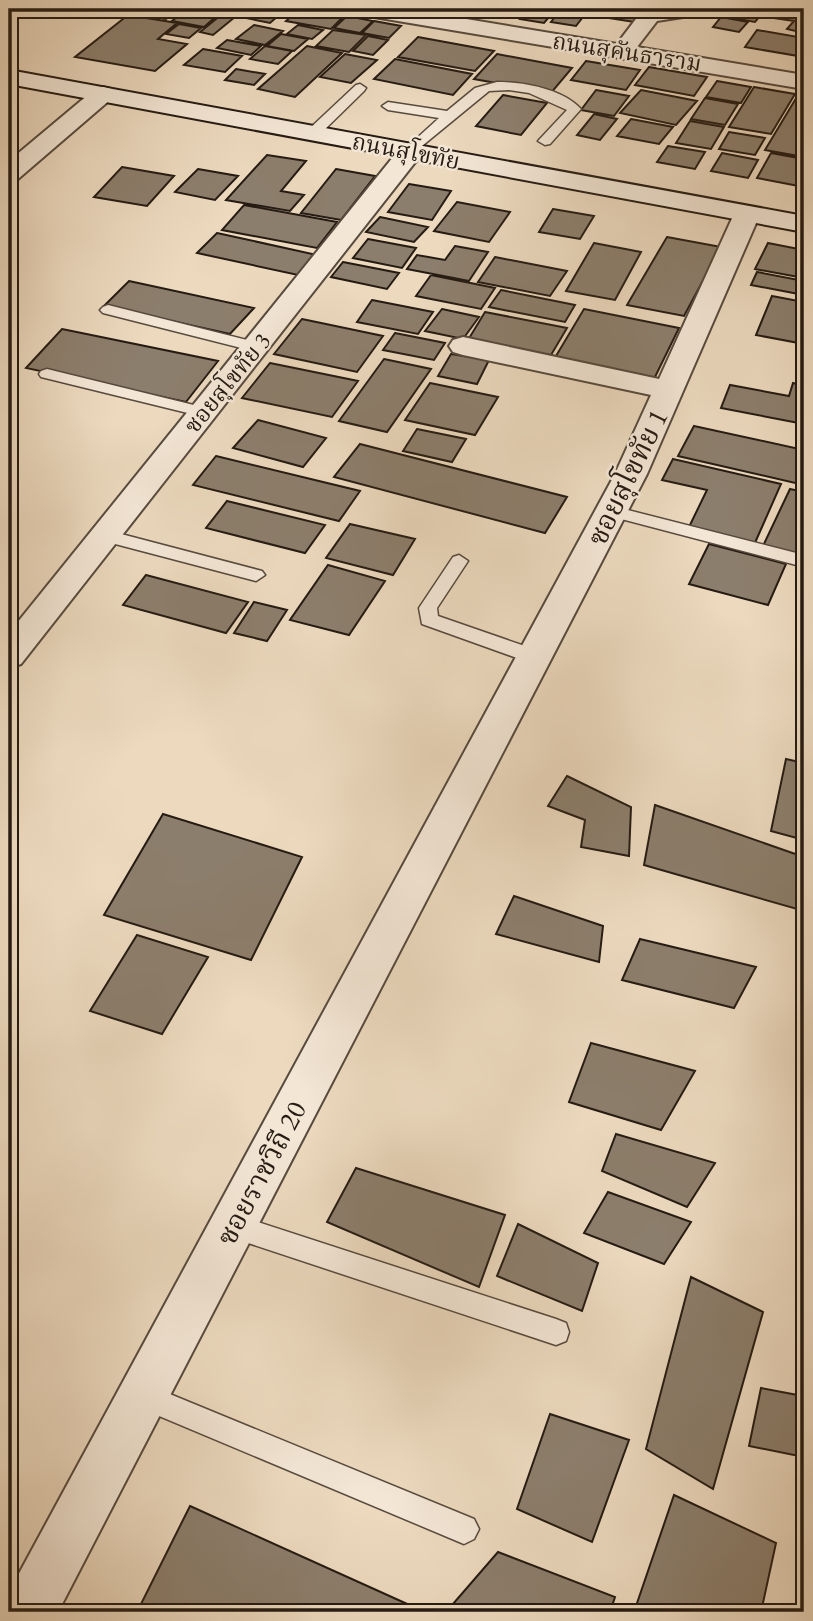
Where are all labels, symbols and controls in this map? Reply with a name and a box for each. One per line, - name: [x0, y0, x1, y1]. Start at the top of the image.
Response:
- street label: ถนนสุคันธาราม: [550, 25, 704, 79]
- street label: ถนนสุโขทัย: [350, 125, 462, 176]
- street label: ซอยสุโขทัย 3: [176, 326, 277, 440]
- street label: ซอยสุโขทัย 1: [578, 402, 676, 552]
- street label: ซอยราชวิถี 20: [208, 1095, 314, 1251]

